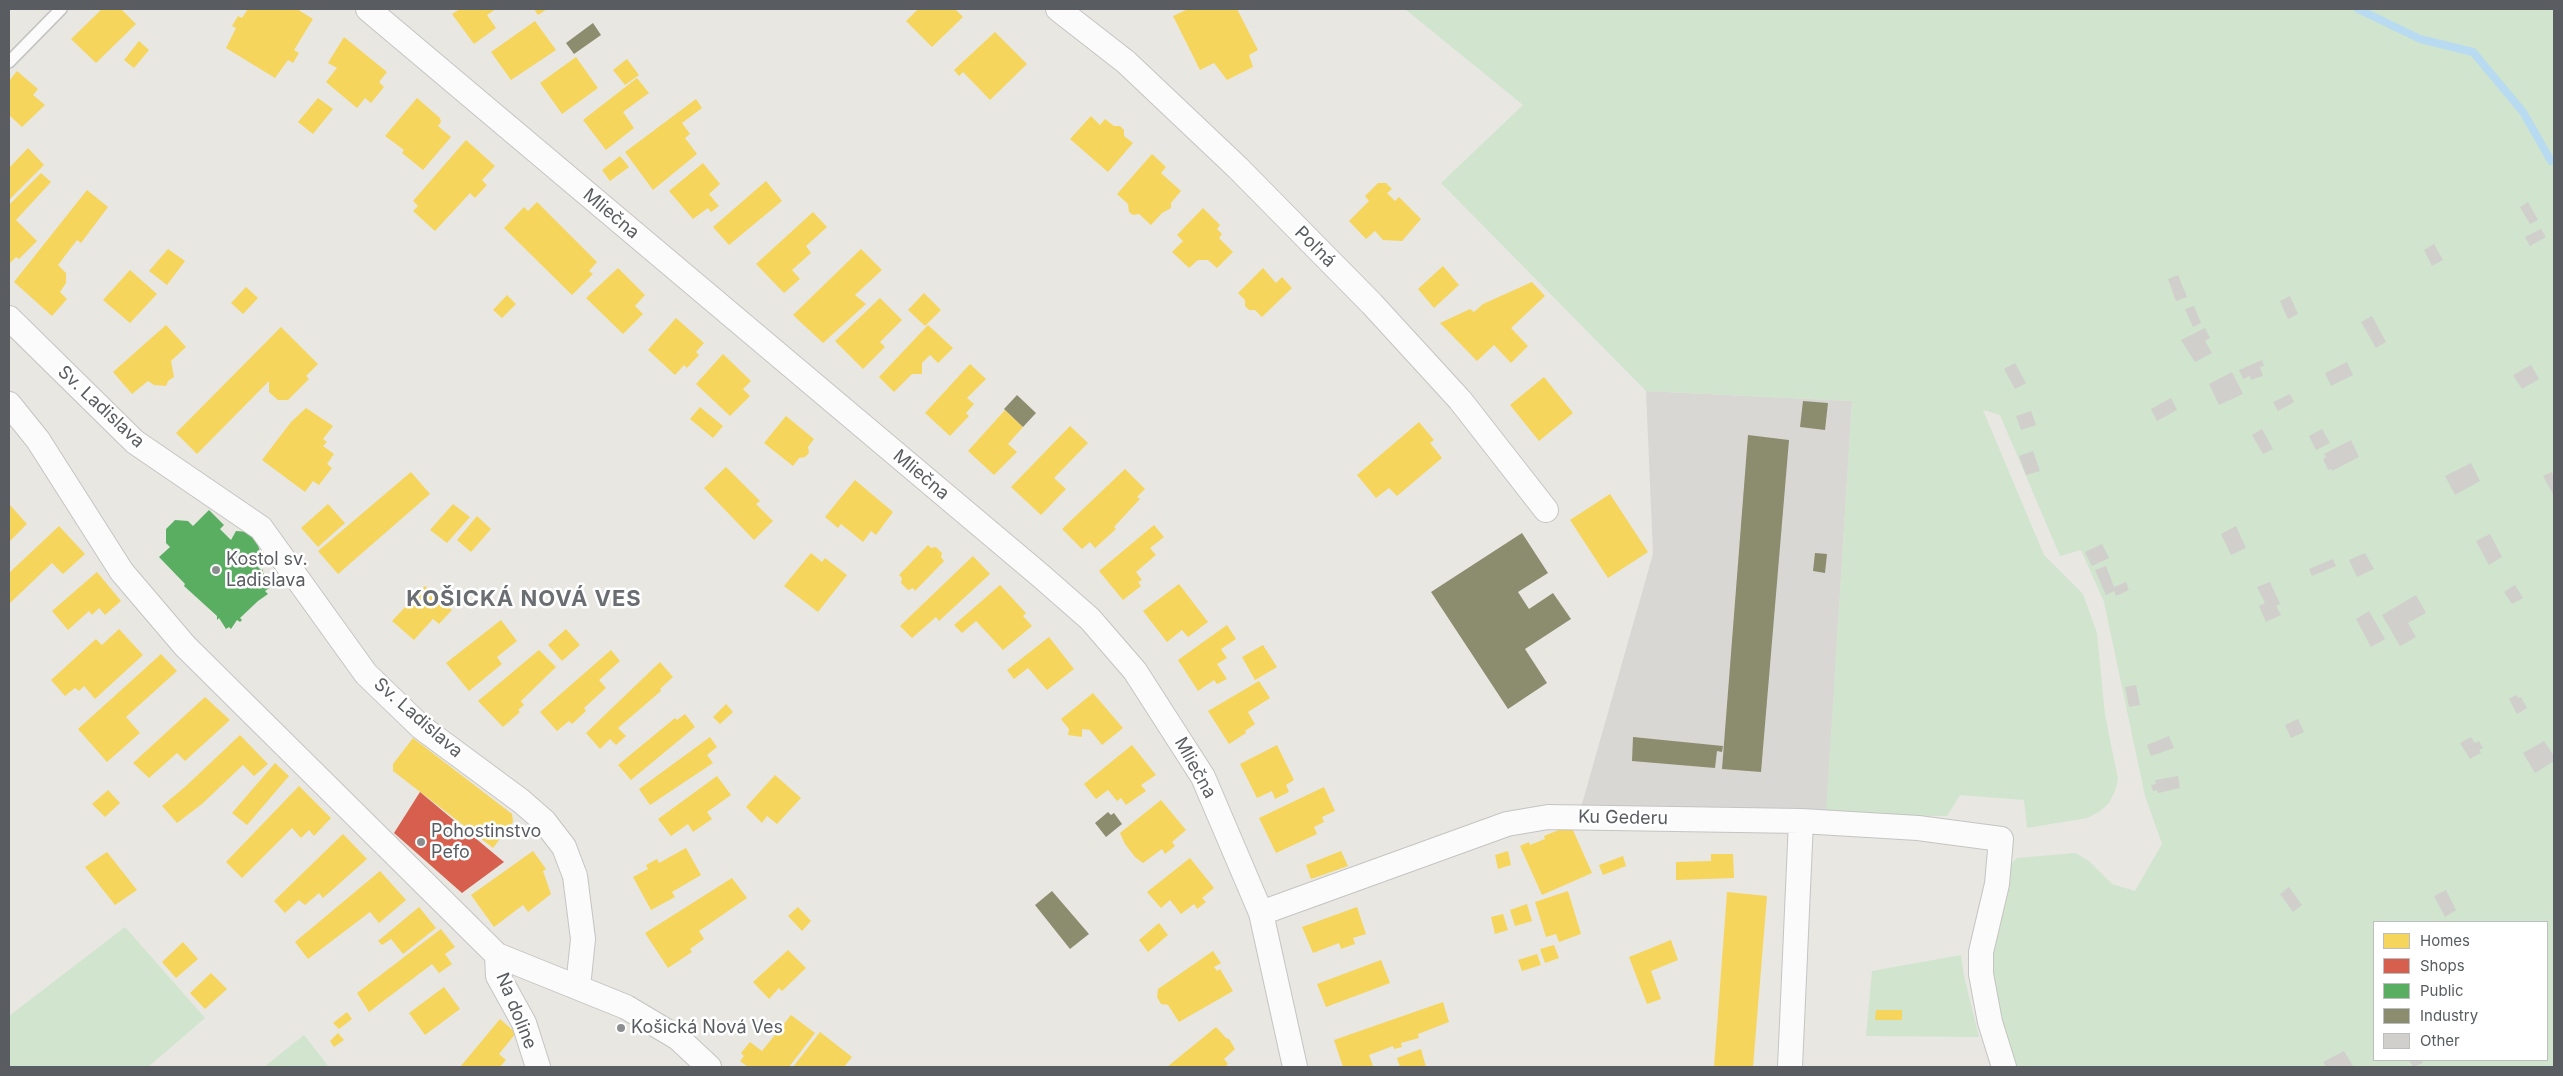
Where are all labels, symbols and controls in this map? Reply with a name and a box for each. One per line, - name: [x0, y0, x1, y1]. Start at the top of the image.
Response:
- street label: Mliečna: [579, 184, 643, 244]
- street label: Poľná: [1290, 222, 1340, 272]
- street label: Sv. Ladislava: [53, 361, 149, 453]
- street label: Mliečna: [889, 445, 953, 505]
- place label: Kostol sv. Ladislava: [226, 549, 308, 592]
- marker: Kostol sv. Ladislava: [210, 564, 222, 576]
- district label: KOŠICKÁ NOVÁ VES: [404, 586, 644, 612]
- street label: Sv. Ladislava: [369, 674, 467, 762]
- street label: Mliečna: [1169, 734, 1221, 802]
- street label: Ku Gederu: [1578, 806, 1668, 830]
- place label: Pohostinstvo Pefo: [431, 821, 541, 864]
- marker: Pohostinstvo Pefo: [415, 836, 427, 848]
- legend: [2373, 921, 2548, 1061]
- text: Homes: [2420, 931, 2470, 950]
- text: Shops: [2420, 956, 2465, 975]
- street label: Na doline: [491, 970, 541, 1052]
- text: Public: [2420, 981, 2463, 1000]
- text: Industry: [2420, 1006, 2478, 1025]
- place label: Košická Nová Ves: [631, 1017, 783, 1039]
- marker: Košická Nová Ves: [615, 1022, 627, 1034]
- text: Other: [2420, 1031, 2460, 1050]

